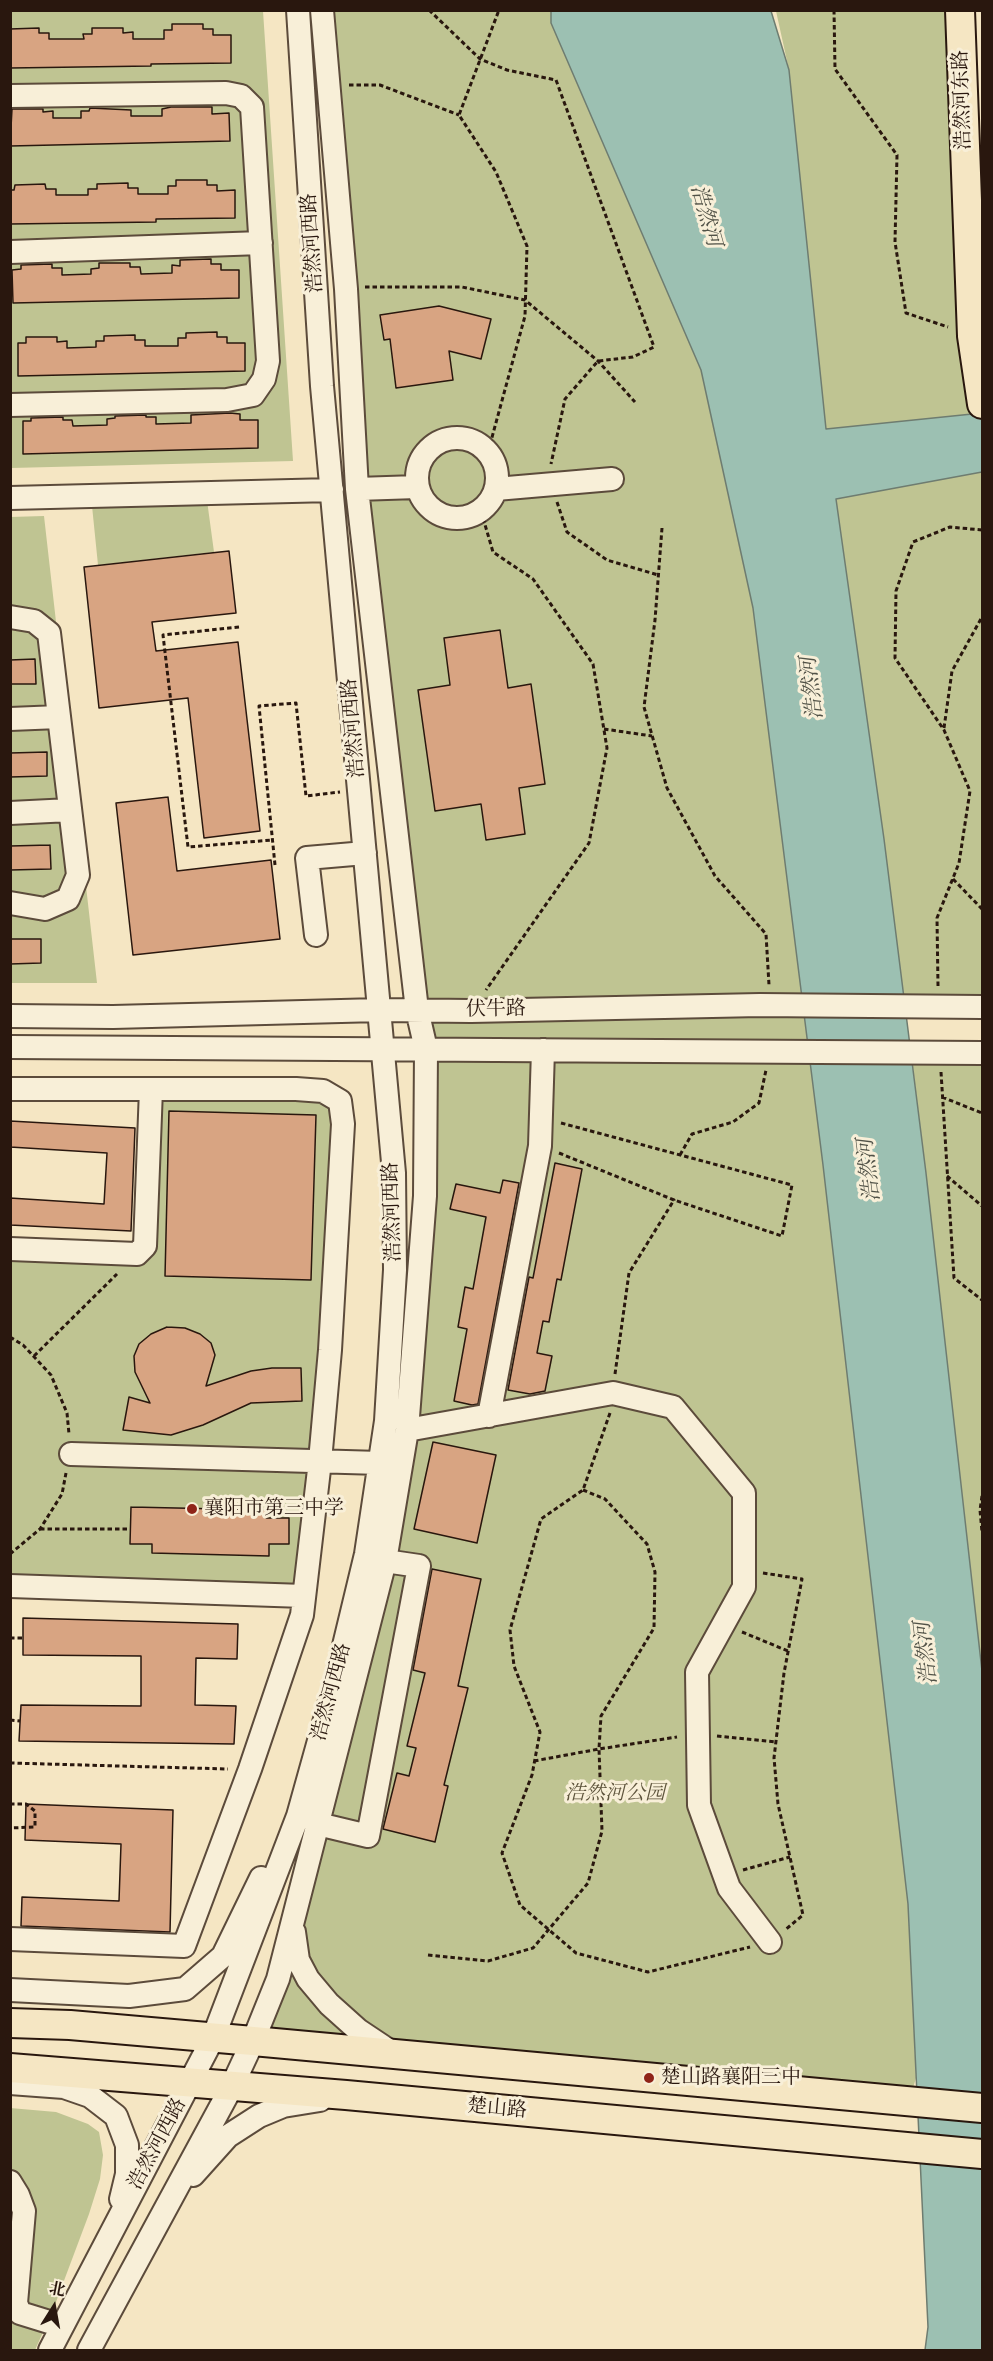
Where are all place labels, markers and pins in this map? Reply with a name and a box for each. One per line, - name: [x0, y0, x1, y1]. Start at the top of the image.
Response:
- place label: 襄阳市第三中学: [204, 1497, 344, 1521]
- marker: 襄阳市第三中学: [185, 1502, 199, 1516]
- place label: 楚山路襄阳三中: [661, 2066, 801, 2090]
- marker: 楚山路襄阳三中: [642, 2071, 656, 2085]

